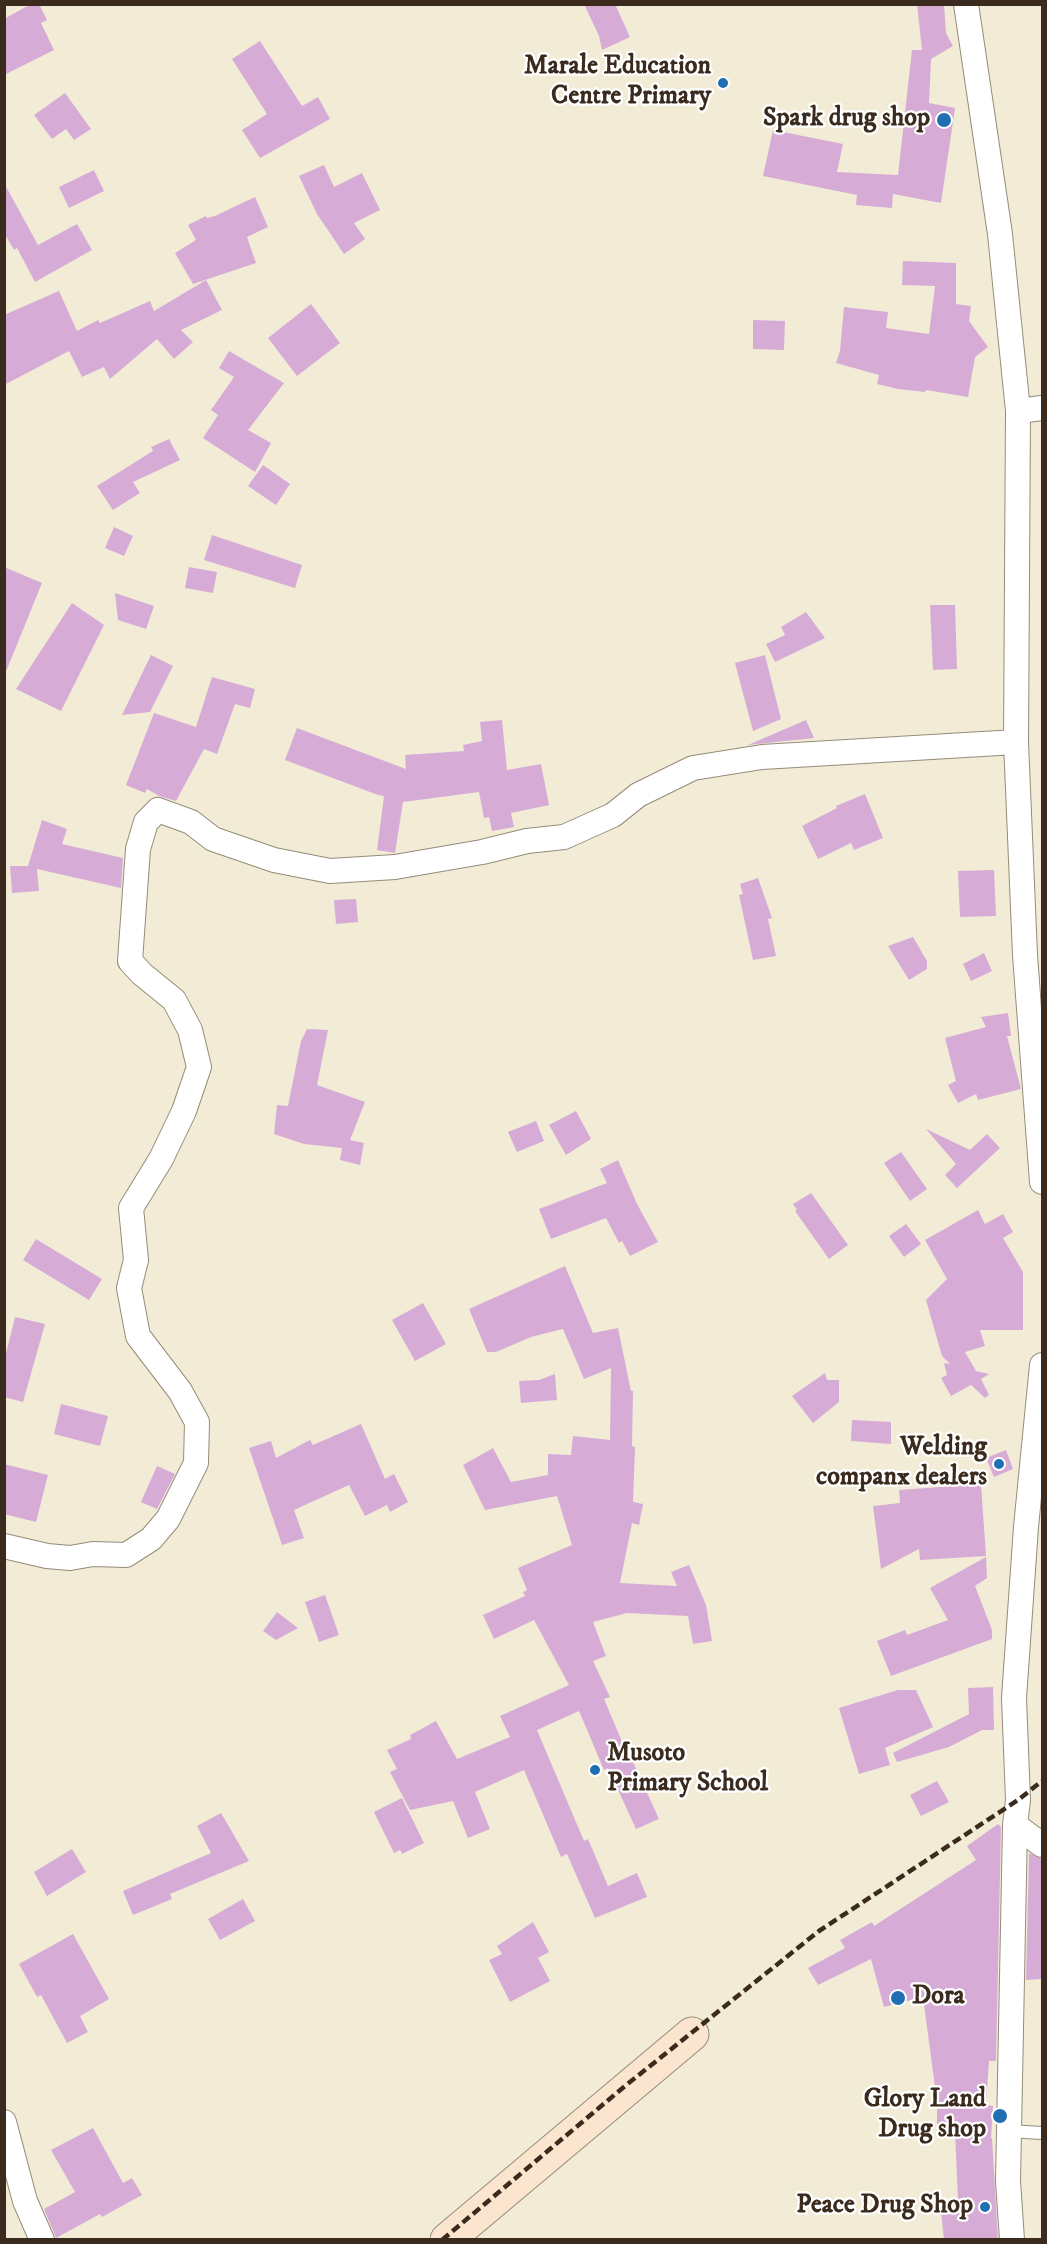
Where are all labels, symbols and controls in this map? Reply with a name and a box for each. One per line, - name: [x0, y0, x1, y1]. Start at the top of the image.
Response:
- place label: Marale Education Centre Primary: [524, 52, 711, 113]
- marker: Marale Education Centre Primary: [716, 76, 730, 90]
- place label: Spark drug shop: [763, 104, 930, 136]
- marker: Spark drug shop: [935, 111, 953, 129]
- place label: Welding companx dealers: [816, 1433, 987, 1494]
- marker: Welding companx dealers: [992, 1457, 1006, 1471]
- place label: Musoto Primary School: [607, 1739, 768, 1800]
- marker: Musoto Primary School: [588, 1763, 602, 1777]
- place label: Dora: [912, 1982, 965, 2014]
- marker: Dora: [889, 1989, 907, 2007]
- place label: Glory Land Drug shop: [864, 2085, 986, 2146]
- marker: Glory Land Drug shop: [991, 2107, 1009, 2125]
- place label: Peace Drug Shop: [796, 2191, 973, 2223]
- marker: Peace Drug Shop: [978, 2200, 992, 2214]

